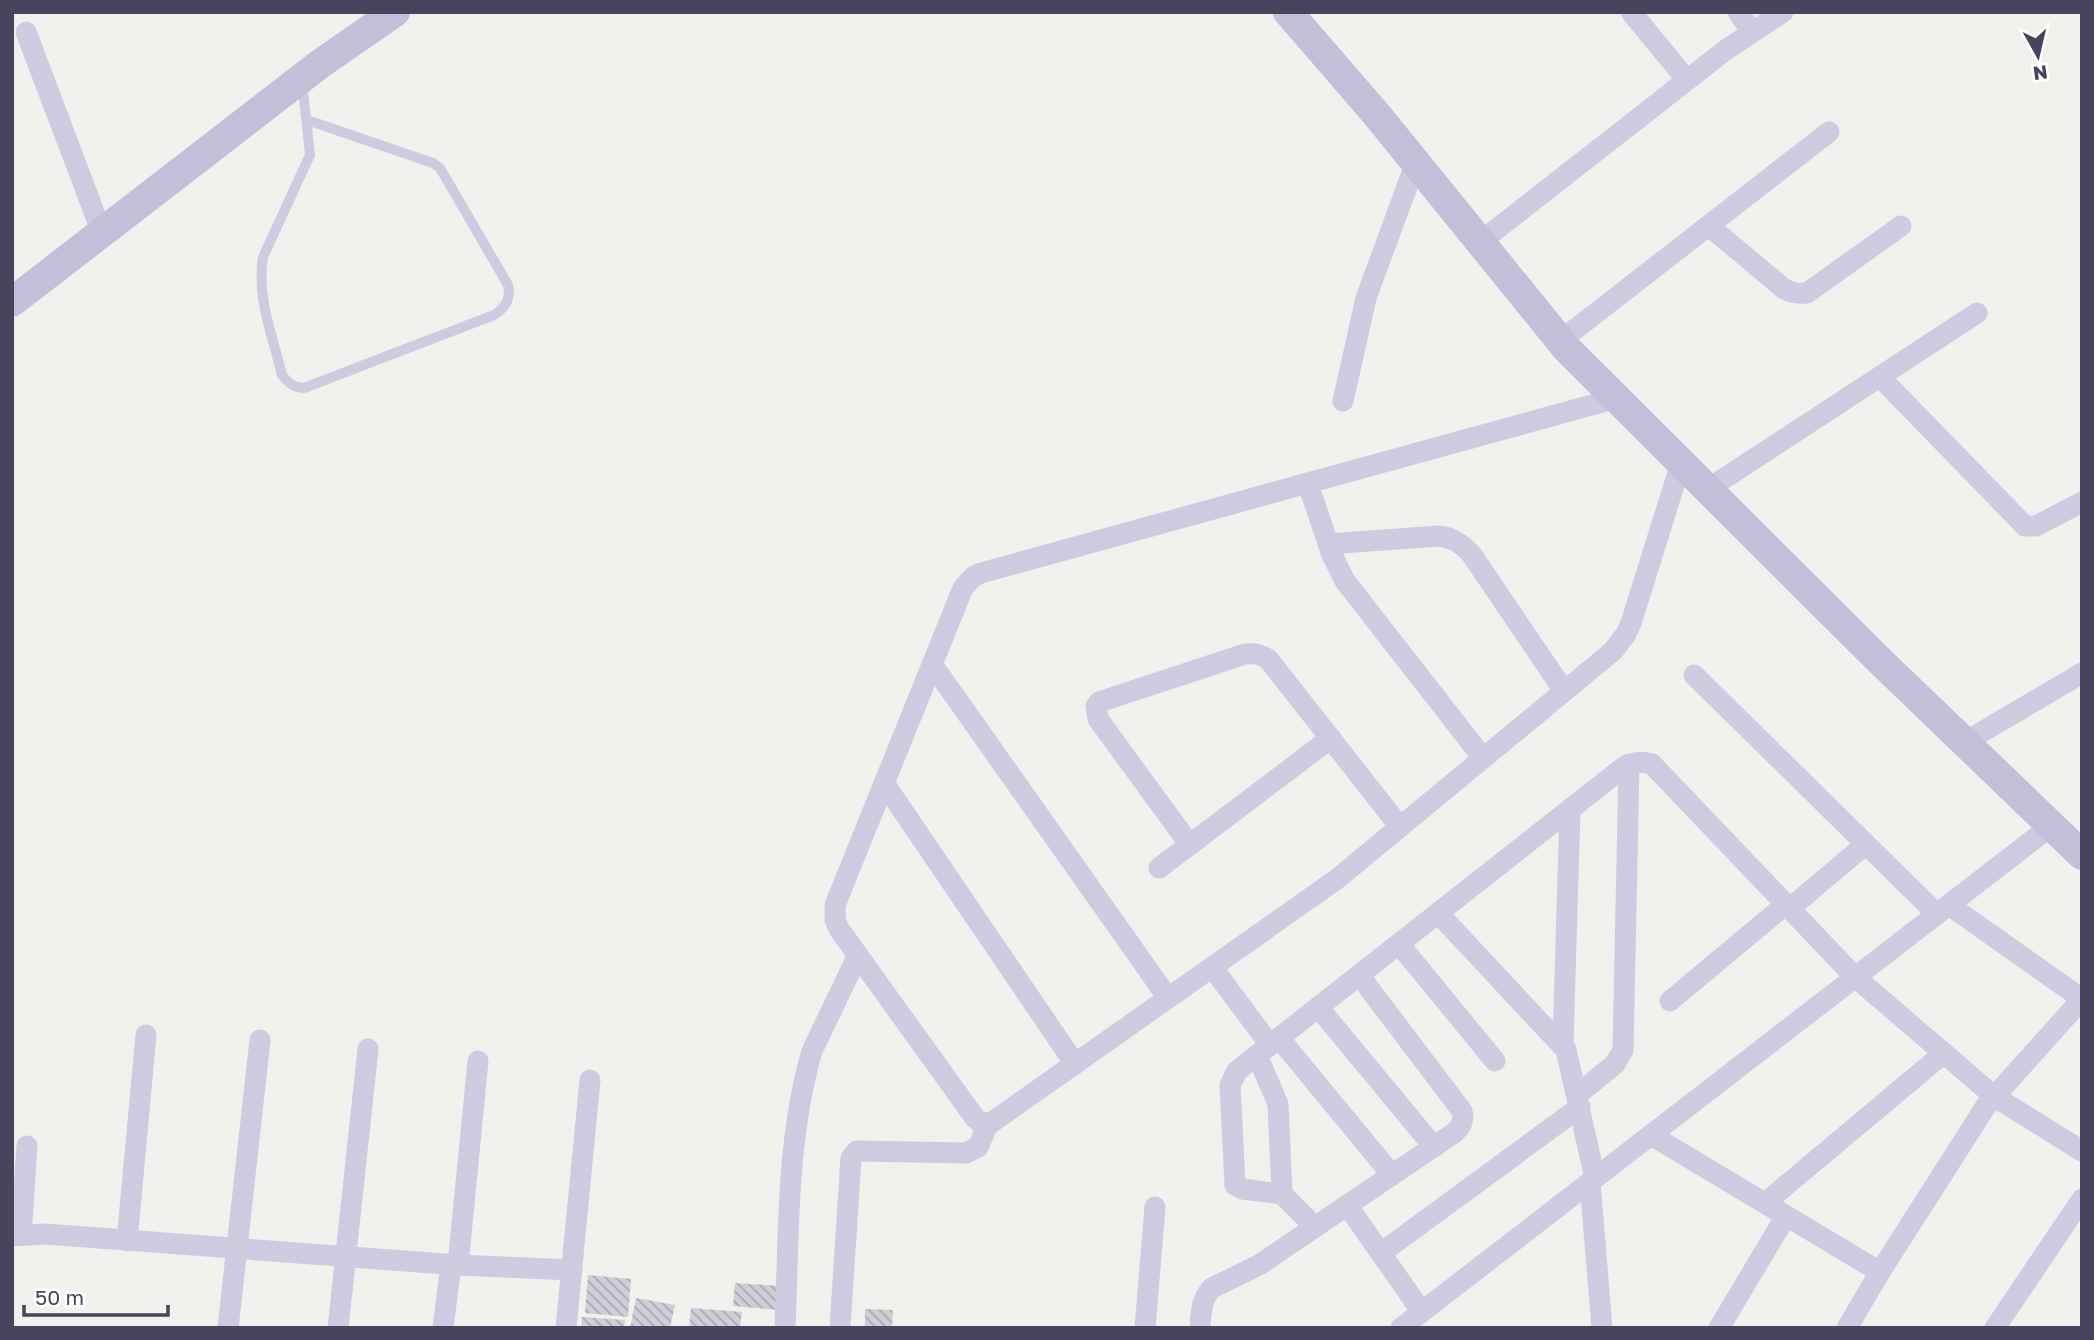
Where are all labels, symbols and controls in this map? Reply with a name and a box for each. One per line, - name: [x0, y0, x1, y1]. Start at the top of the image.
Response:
- north arrow: [2003, 21, 2073, 91]
- text: N: [2032, 61, 2049, 86]
- scale bar: [24, 1274, 168, 1318]
- text: 50 m: [35, 1284, 84, 1310]

